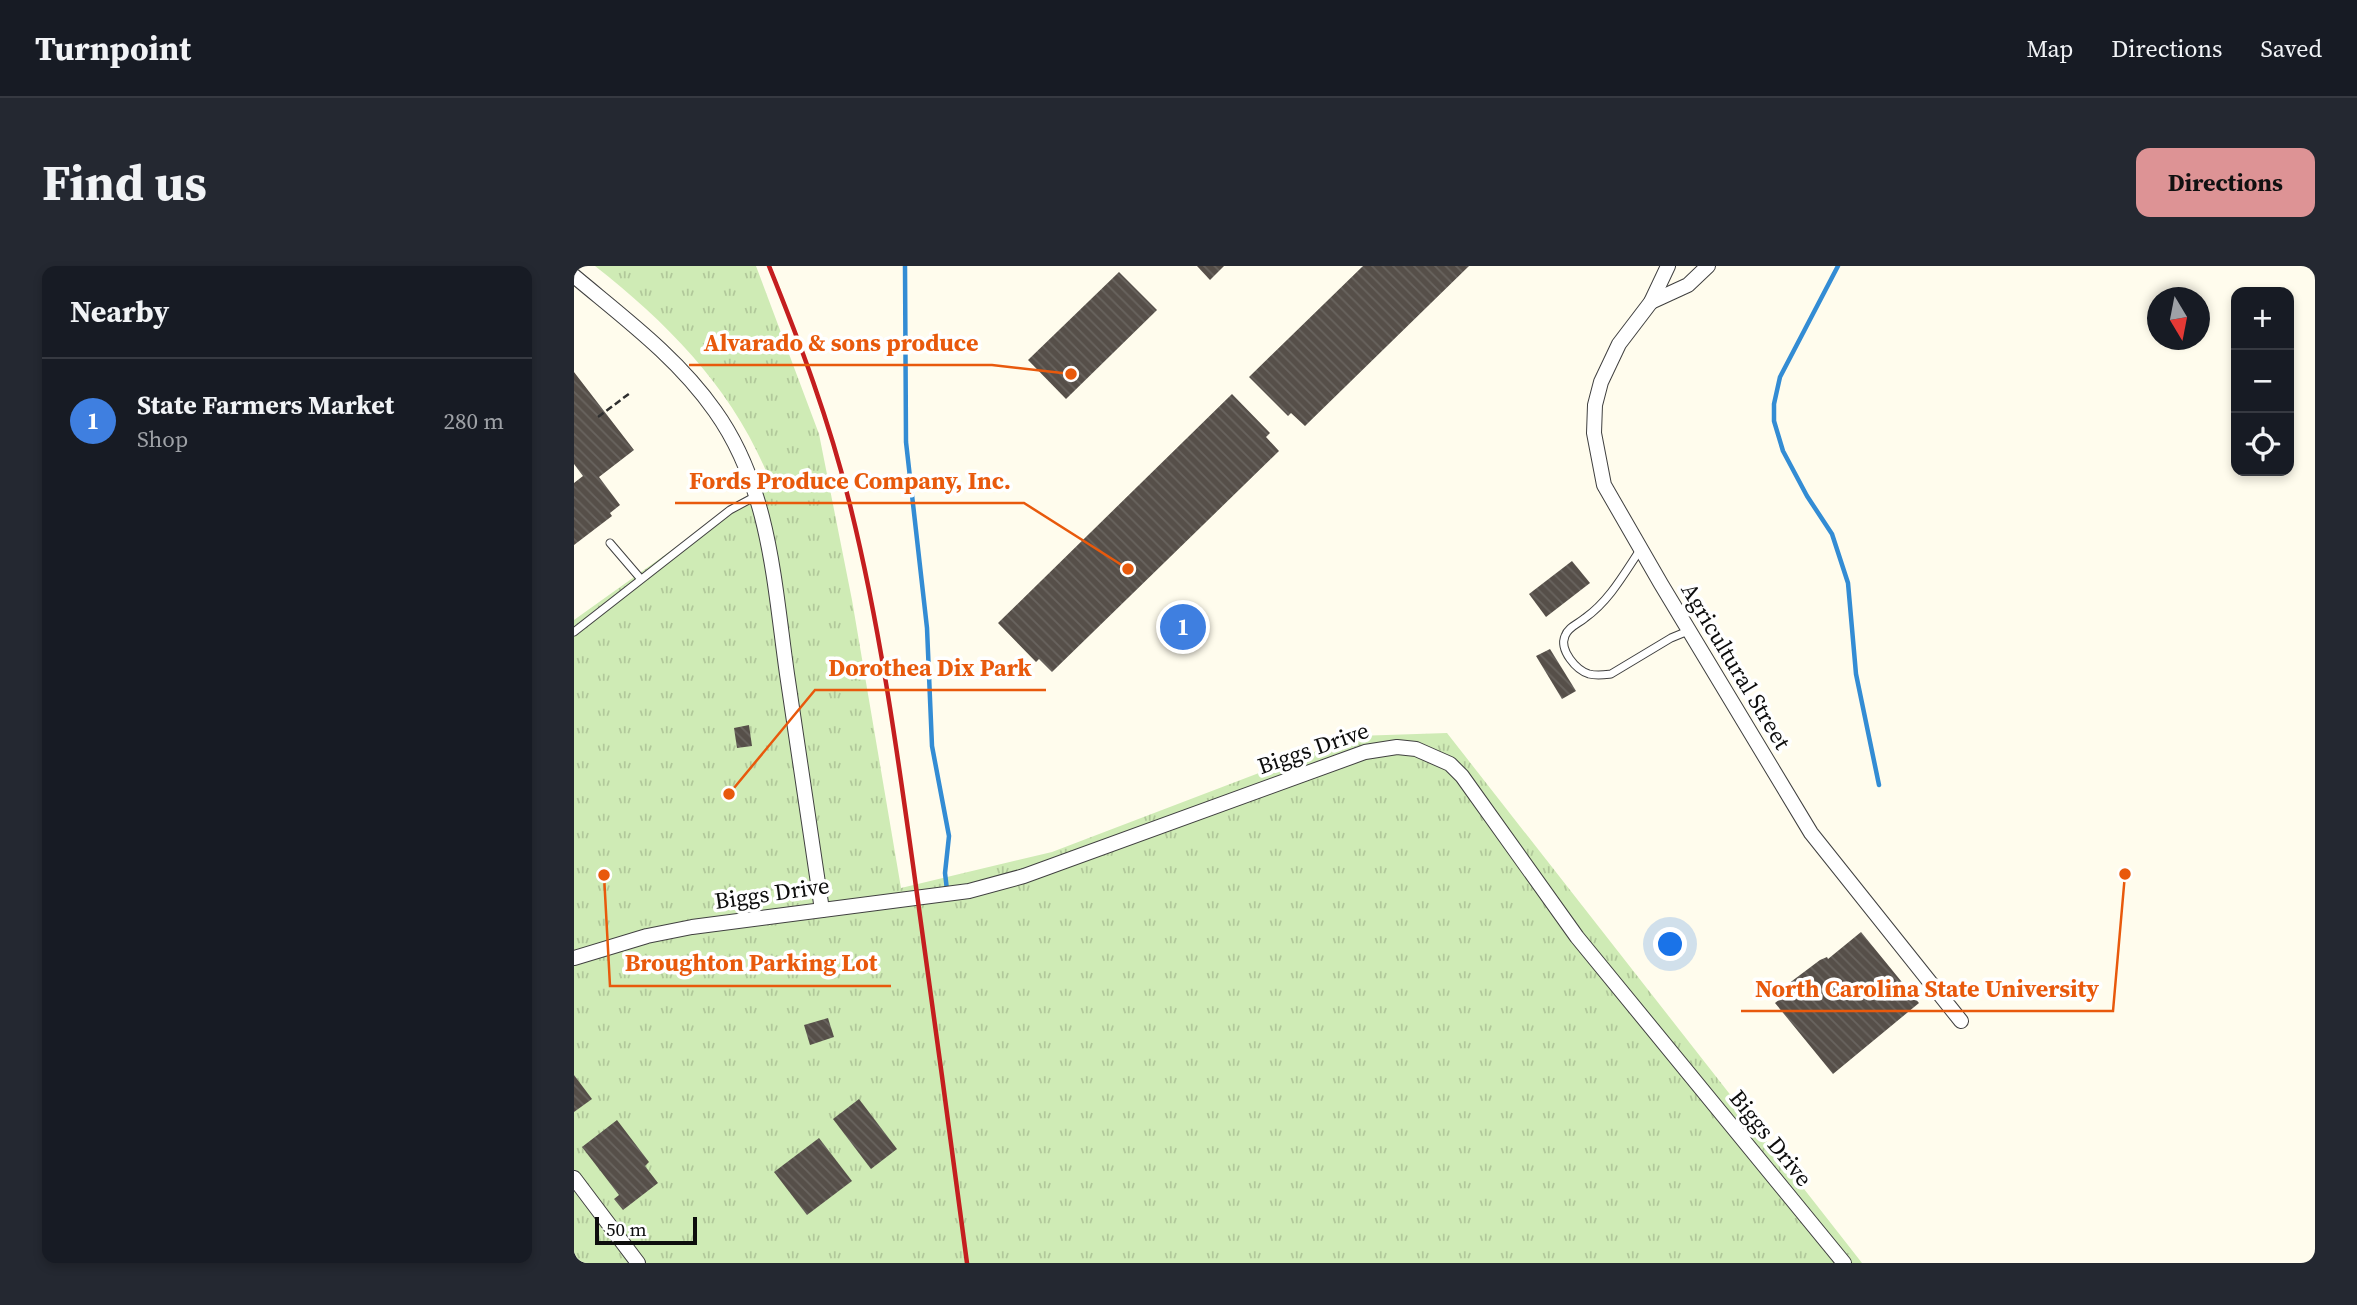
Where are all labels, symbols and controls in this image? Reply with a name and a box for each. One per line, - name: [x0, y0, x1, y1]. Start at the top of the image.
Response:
- text: Turnpoint: [35, 26, 191, 71]
- text: Map: [2026, 32, 2073, 65]
- text: Directions: [2111, 32, 2222, 65]
- text: Saved: [2260, 32, 2322, 65]
- button: Directions: [2136, 148, 2315, 217]
- text: Find us: [42, 149, 207, 216]
- north arrow: [2147, 287, 2210, 350]
- map controls: [2231, 287, 2294, 476]
- button: +: [2231, 287, 2294, 350]
- text: Nearby: [70, 291, 169, 332]
- callout: Alvarado & sons produce: [689, 320, 992, 365]
- text: Alvarado & sons produce: [704, 326, 978, 359]
- button: −: [2231, 350, 2294, 413]
- text: State Farmers Market: [137, 387, 394, 423]
- text: 1: [87, 405, 99, 437]
- text: 280 m: [443, 405, 504, 437]
- button: locate: [2231, 413, 2294, 476]
- text: Shop: [137, 423, 188, 455]
- callout: Fords Produce Company, Inc.: [675, 458, 1024, 503]
- text: Fords Produce Company, Inc.: [689, 464, 1011, 497]
- street label: Agricultural Street: [1674, 577, 1799, 756]
- pin: 1: [1160, 601, 1206, 653]
- callout: Dorothea Dix Park: [815, 645, 1046, 690]
- text: Dorothea Dix Park: [828, 651, 1032, 684]
- street label: Biggs Drive: [1253, 714, 1373, 782]
- street label: Biggs Drive: [712, 869, 832, 917]
- your location: [1653, 927, 1687, 961]
- callout: Broughton Parking Lot: [610, 941, 891, 986]
- text: Broughton Parking Lot: [625, 946, 878, 979]
- callout: North Carolina State University: [1741, 966, 2113, 1011]
- text: North Carolina State University: [1755, 972, 2099, 1005]
- street label: Biggs Drive: [1722, 1083, 1820, 1193]
- scale bar: [595, 1214, 696, 1246]
- text: 50 m: [606, 1216, 647, 1242]

